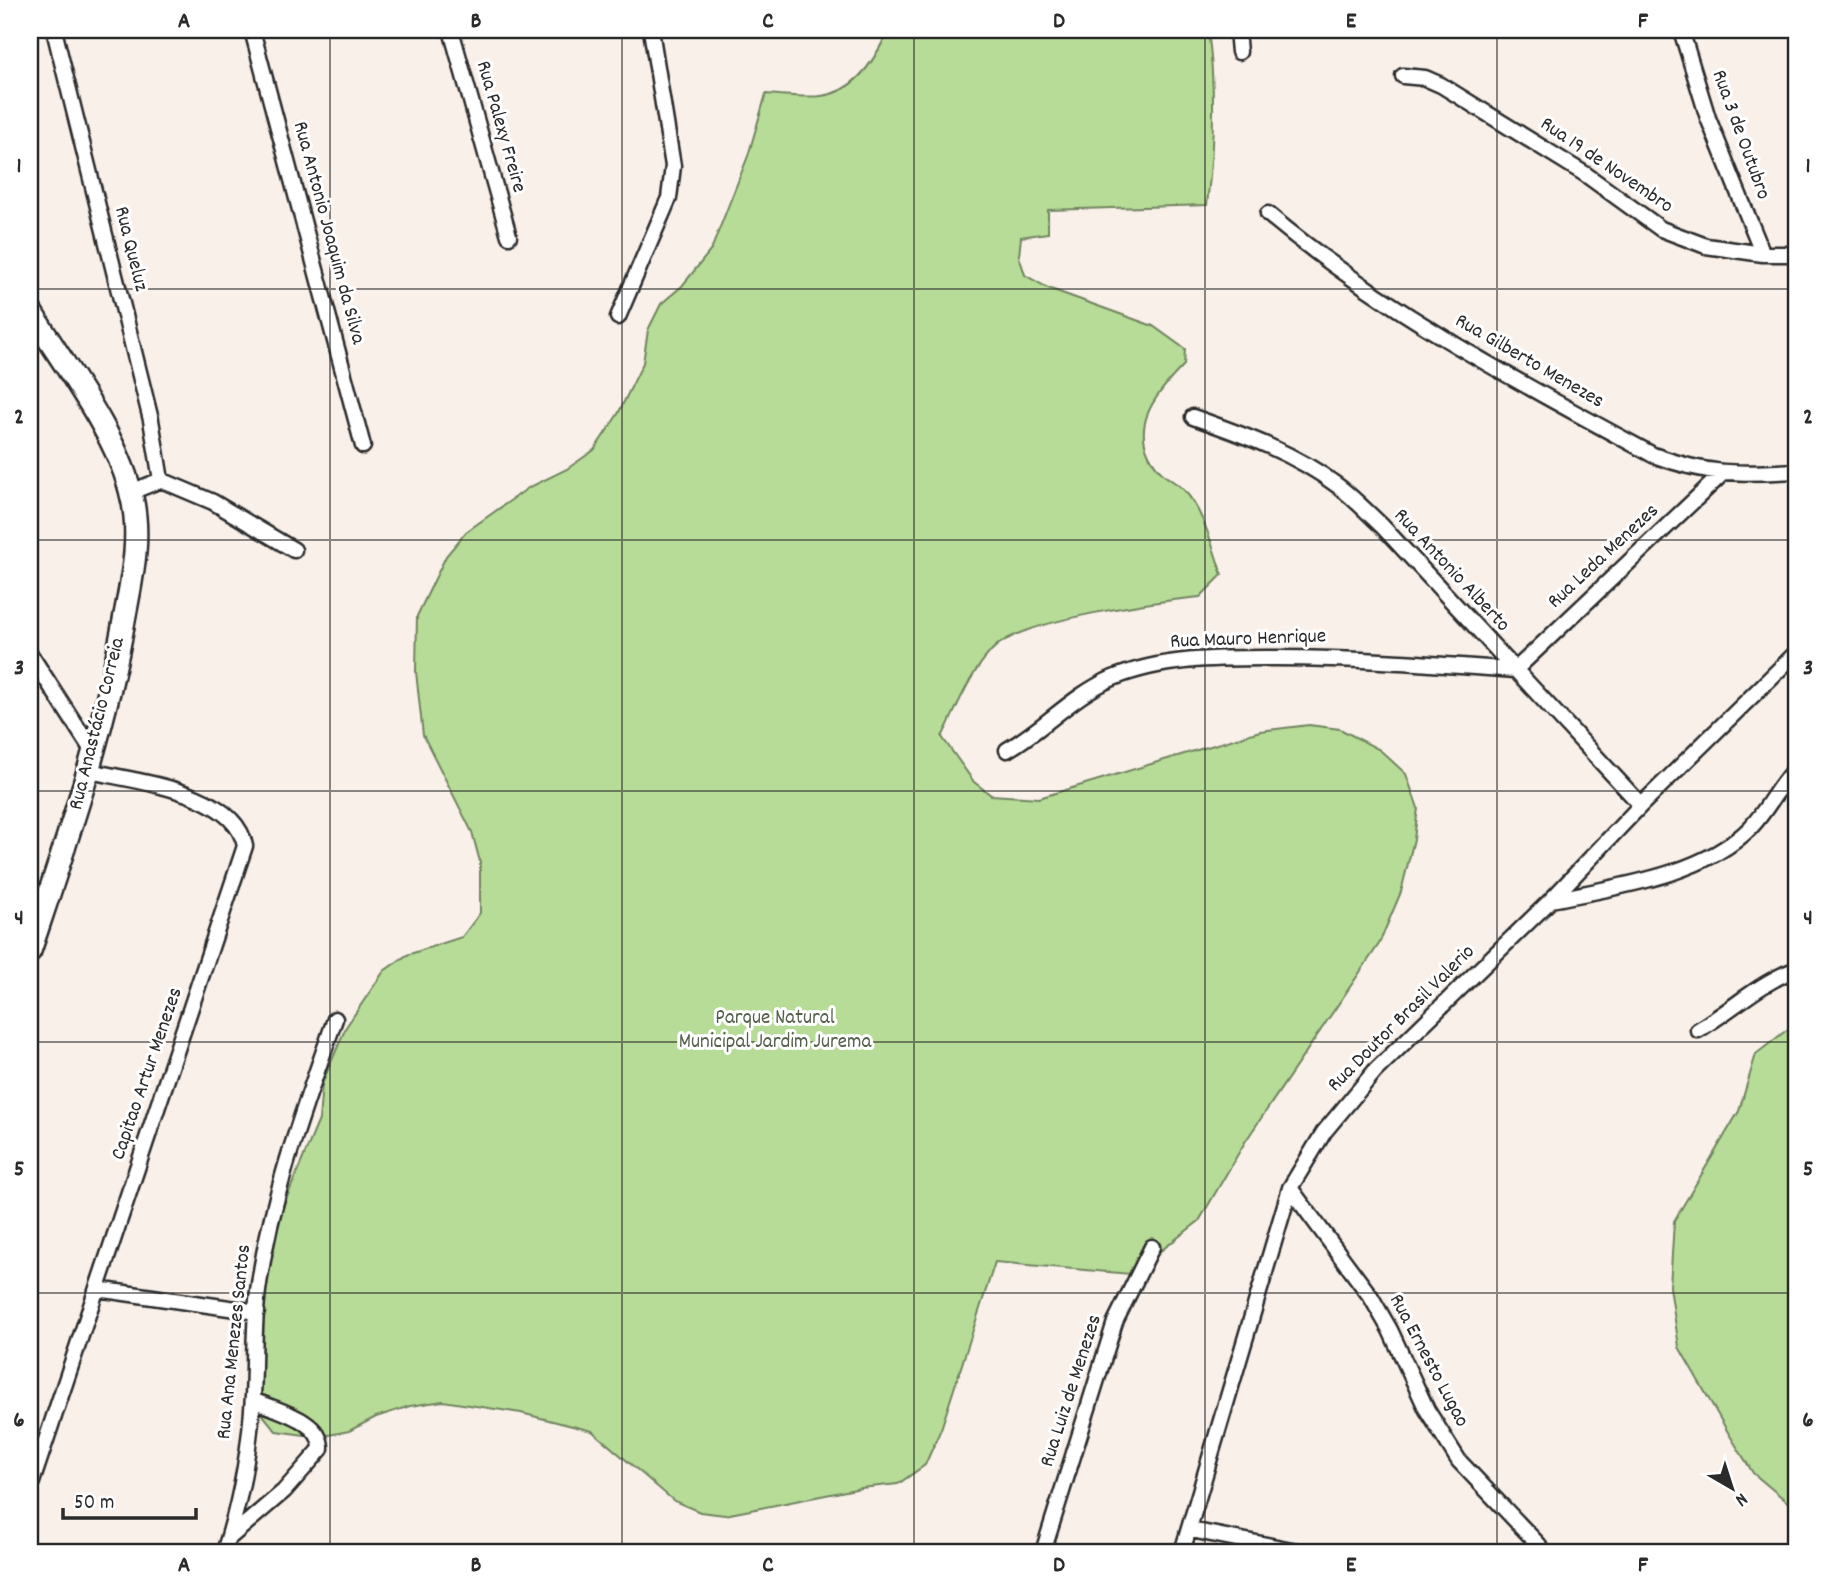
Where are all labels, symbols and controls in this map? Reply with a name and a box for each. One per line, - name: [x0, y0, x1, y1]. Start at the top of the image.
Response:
- text: A: [178, 6, 190, 39]
- text: B: [471, 6, 482, 39]
- text: C: [762, 6, 774, 39]
- text: D: [1053, 6, 1065, 39]
- text: E: [1346, 6, 1357, 39]
- text: F: [1638, 6, 1649, 39]
- street label: Rua Palexy Freire: [467, 58, 533, 196]
- street label: Rua 3 de Outubro: [1703, 66, 1777, 204]
- street label: Rua 19 de Novembro: [1533, 110, 1679, 222]
- street label: Rua Antonio Joaquim da Silva: [284, 118, 372, 349]
- text: 1: [16, 151, 22, 184]
- text: 1: [1805, 151, 1811, 184]
- street label: Rua Queluz: [105, 203, 155, 295]
- street label: Rua Gilberto Menezes: [1449, 307, 1609, 417]
- text: 2: [14, 402, 24, 435]
- text: 2: [1803, 402, 1813, 435]
- street label: Rua Leda Menezes: [1542, 497, 1666, 617]
- street label: Rua Antonio Alberto: [1386, 502, 1516, 640]
- street label: Rua Mauro Henrique: [1169, 622, 1327, 658]
- street label: Rua Anastácio Correia: [62, 634, 134, 813]
- text: 3: [14, 653, 24, 686]
- text: 3: [1803, 653, 1813, 686]
- text: 4: [14, 903, 24, 936]
- text: 4: [1803, 903, 1813, 936]
- street label: Rua Doutor Brasil Valerio: [1321, 938, 1483, 1100]
- street label: Capitao Artur Menezes: [104, 984, 192, 1164]
- park label: Parque Natural Municipal Jardim Jurema: [679, 1004, 873, 1058]
- text: 5: [14, 1154, 24, 1187]
- text: 5: [1803, 1154, 1813, 1187]
- street label: Rua Ana Menezes Santos: [210, 1243, 260, 1441]
- street label: Rua Ernesto Lugao: [1380, 1289, 1476, 1433]
- street label: Rua Luiz de Menezes: [1033, 1311, 1111, 1471]
- text: 6: [13, 1405, 25, 1438]
- text: 6: [1802, 1405, 1814, 1438]
- north arrow: [1698, 1452, 1768, 1522]
- scale bar: [63, 1477, 196, 1521]
- text: N: [1728, 1485, 1753, 1512]
- text: 50 m: [74, 1489, 114, 1519]
- text: A: [178, 1550, 190, 1582]
- text: B: [471, 1550, 482, 1582]
- text: C: [762, 1550, 774, 1582]
- text: D: [1053, 1550, 1065, 1582]
- text: E: [1346, 1550, 1357, 1582]
- text: F: [1638, 1550, 1649, 1582]

